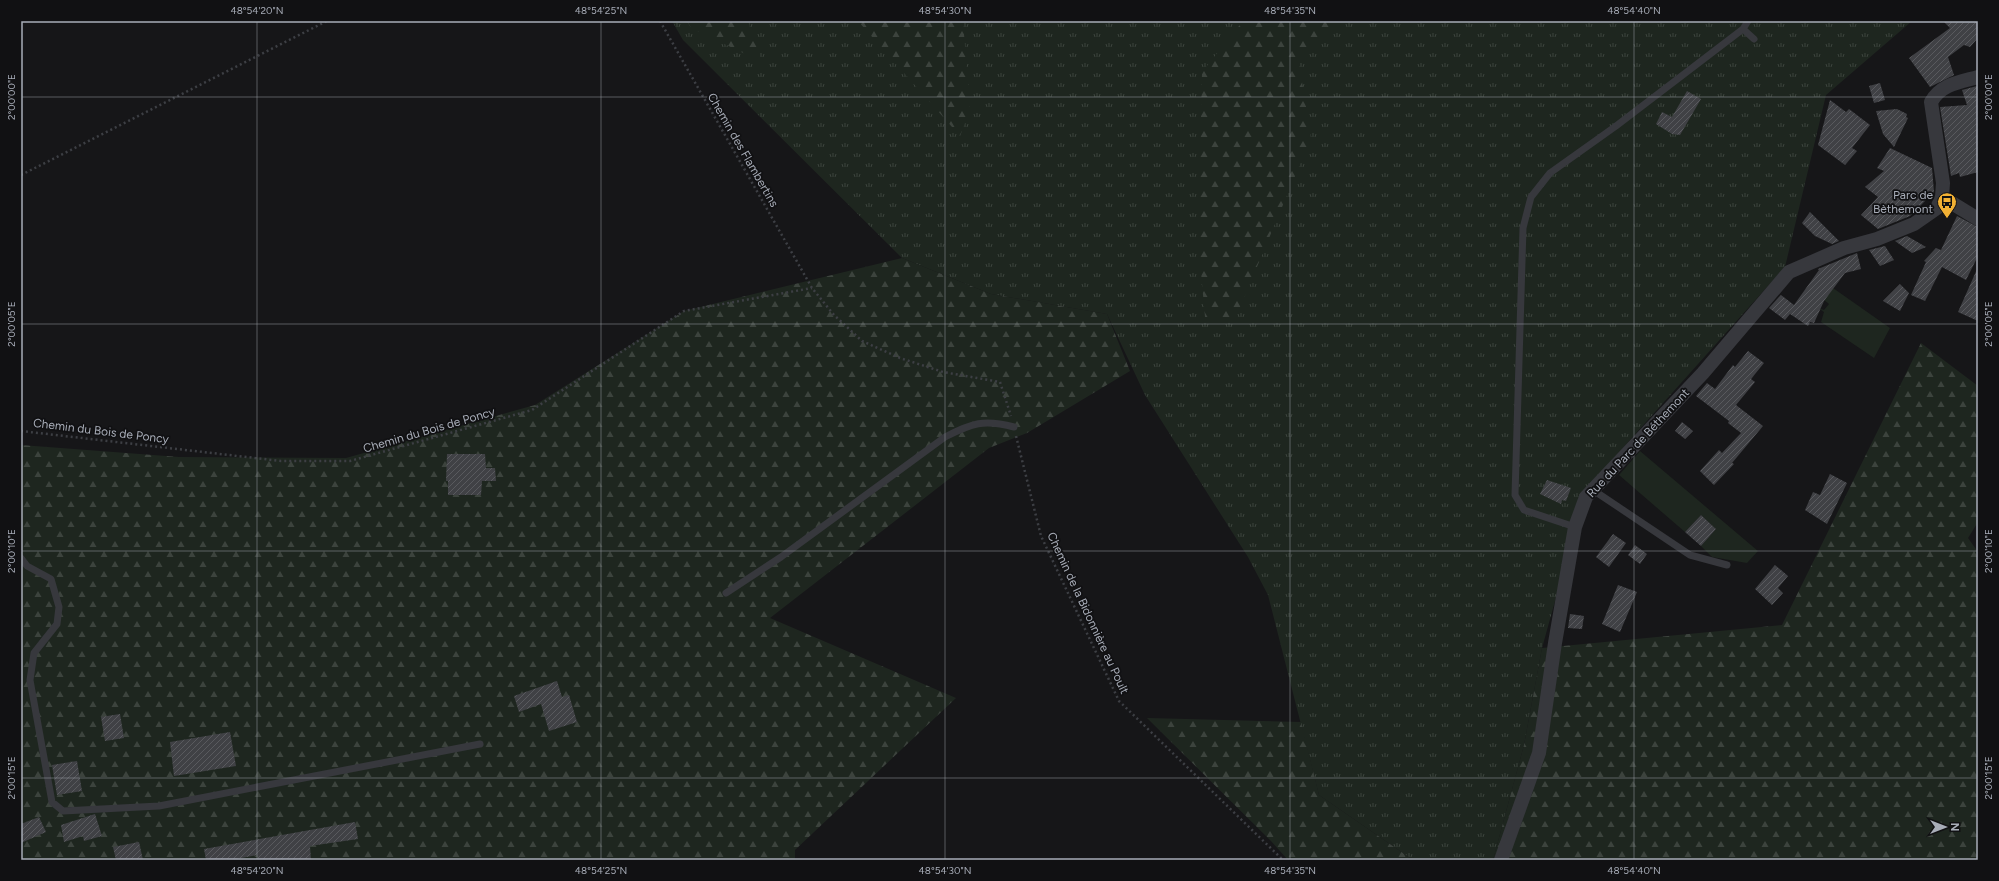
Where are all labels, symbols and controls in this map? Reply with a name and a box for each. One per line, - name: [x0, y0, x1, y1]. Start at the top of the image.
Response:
- text: 48°54'20"N: [231, 4, 283, 17]
- text: 48°54'25"N: [575, 4, 627, 17]
- text: 48°54'30"N: [919, 4, 971, 17]
- text: 48°54'35"N: [1264, 4, 1316, 17]
- text: 48°54'40"N: [1607, 4, 1661, 17]
- text: 2°00'00"E: [5, 74, 18, 120]
- text: 2°00'00"E: [1982, 74, 1995, 120]
- street label: Chemin des Flambertins: [705, 90, 782, 210]
- place label: Parc de Bèthemont: [1873, 188, 1933, 216]
- bus stop icon: Parc de Bèthemont: [1936, 191, 1958, 219]
- text: 2°00'05"E: [5, 301, 18, 347]
- text: 2°00'05"E: [1982, 301, 1995, 347]
- street label: Rue du Parc de Béthemont: [1584, 385, 1692, 500]
- street label: Chemin du Bois de Poncy: [361, 404, 497, 456]
- street label: Chemin du Bois de Poncy: [32, 416, 170, 446]
- text: 2°00'10"E: [5, 529, 18, 573]
- text: 2°00'10"E: [1982, 529, 1995, 573]
- street label: Chemin de la Bidonnière au Poult: [1044, 530, 1132, 696]
- text: 2°00'15"E: [5, 756, 18, 800]
- text: 2°00'15"E: [1982, 756, 1995, 800]
- north arrow: [1925, 807, 1965, 847]
- text: N: [1948, 823, 1961, 831]
- text: 48°54'20"N: [231, 864, 283, 877]
- text: 48°54'25"N: [575, 864, 627, 877]
- text: 48°54'30"N: [919, 864, 971, 877]
- text: 48°54'35"N: [1264, 864, 1316, 877]
- text: 48°54'40"N: [1607, 864, 1661, 877]

